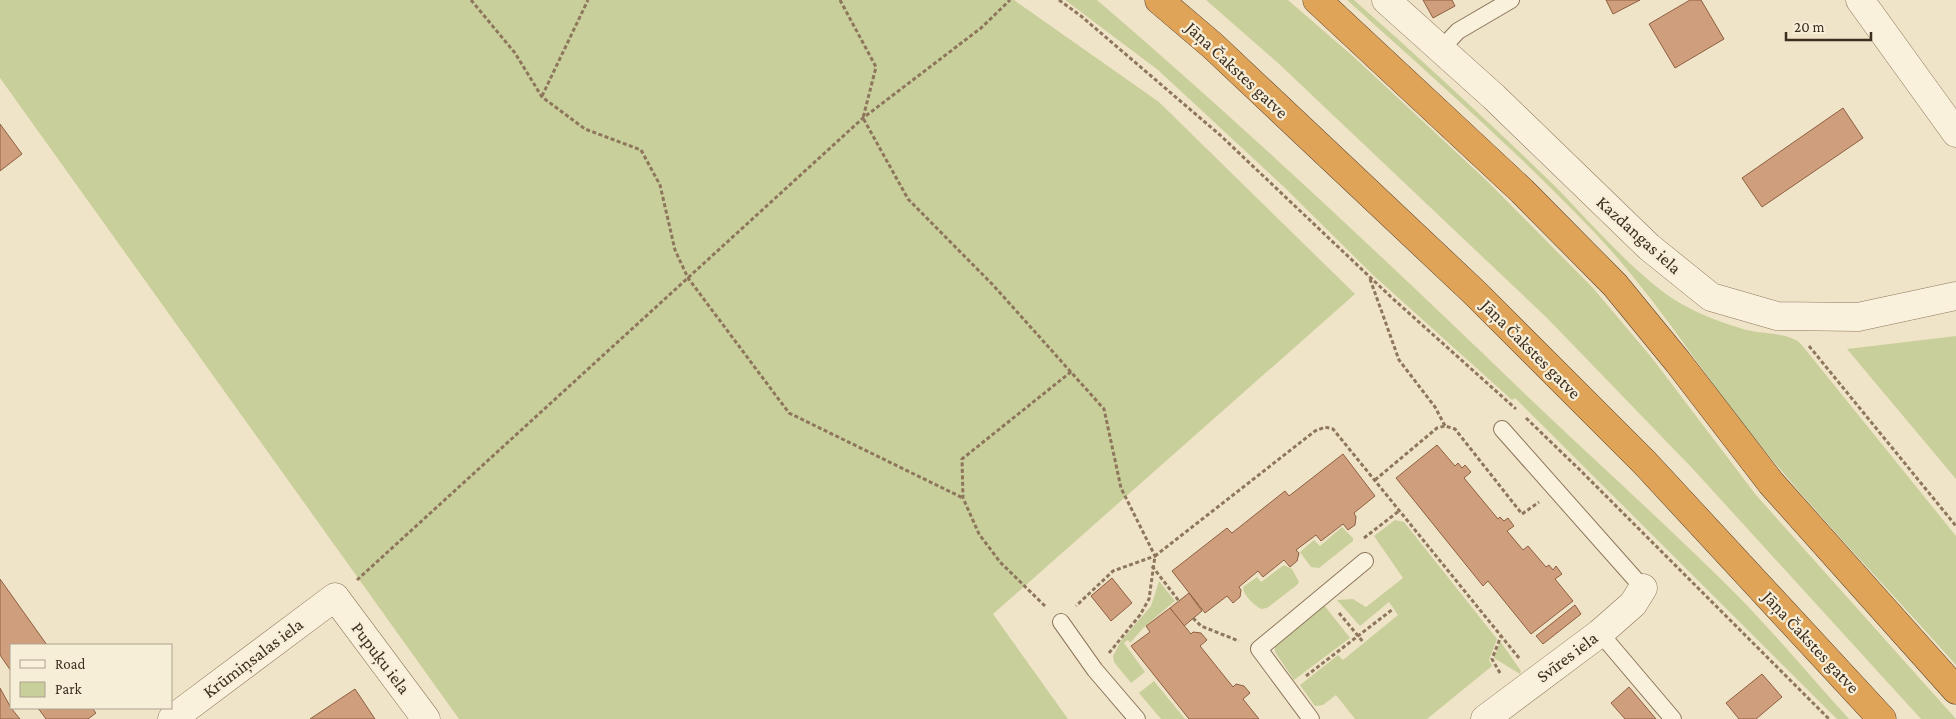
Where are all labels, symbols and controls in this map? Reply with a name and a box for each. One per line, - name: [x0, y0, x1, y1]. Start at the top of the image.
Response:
- scale bar: [1786, 10, 1871, 42]
- street label: Jāņa Čakstes gatve: [1179, 16, 1292, 124]
- text: 20 m: [1794, 19, 1825, 35]
- street label: Kazdangas iela: [1593, 192, 1685, 278]
- street label: Jāņa Čakstes gatve: [1474, 294, 1585, 404]
- street label: Jāņa Čakstes gatve: [1756, 585, 1864, 699]
- street label: Krūmiņsalas iela: [199, 614, 308, 704]
- street label: Pupuķu iela: [346, 618, 414, 699]
- street label: Svīres iela: [1533, 628, 1601, 686]
- legend: [10, 644, 172, 709]
- text: Road: [55, 656, 86, 672]
- text: Park: [55, 681, 82, 697]

